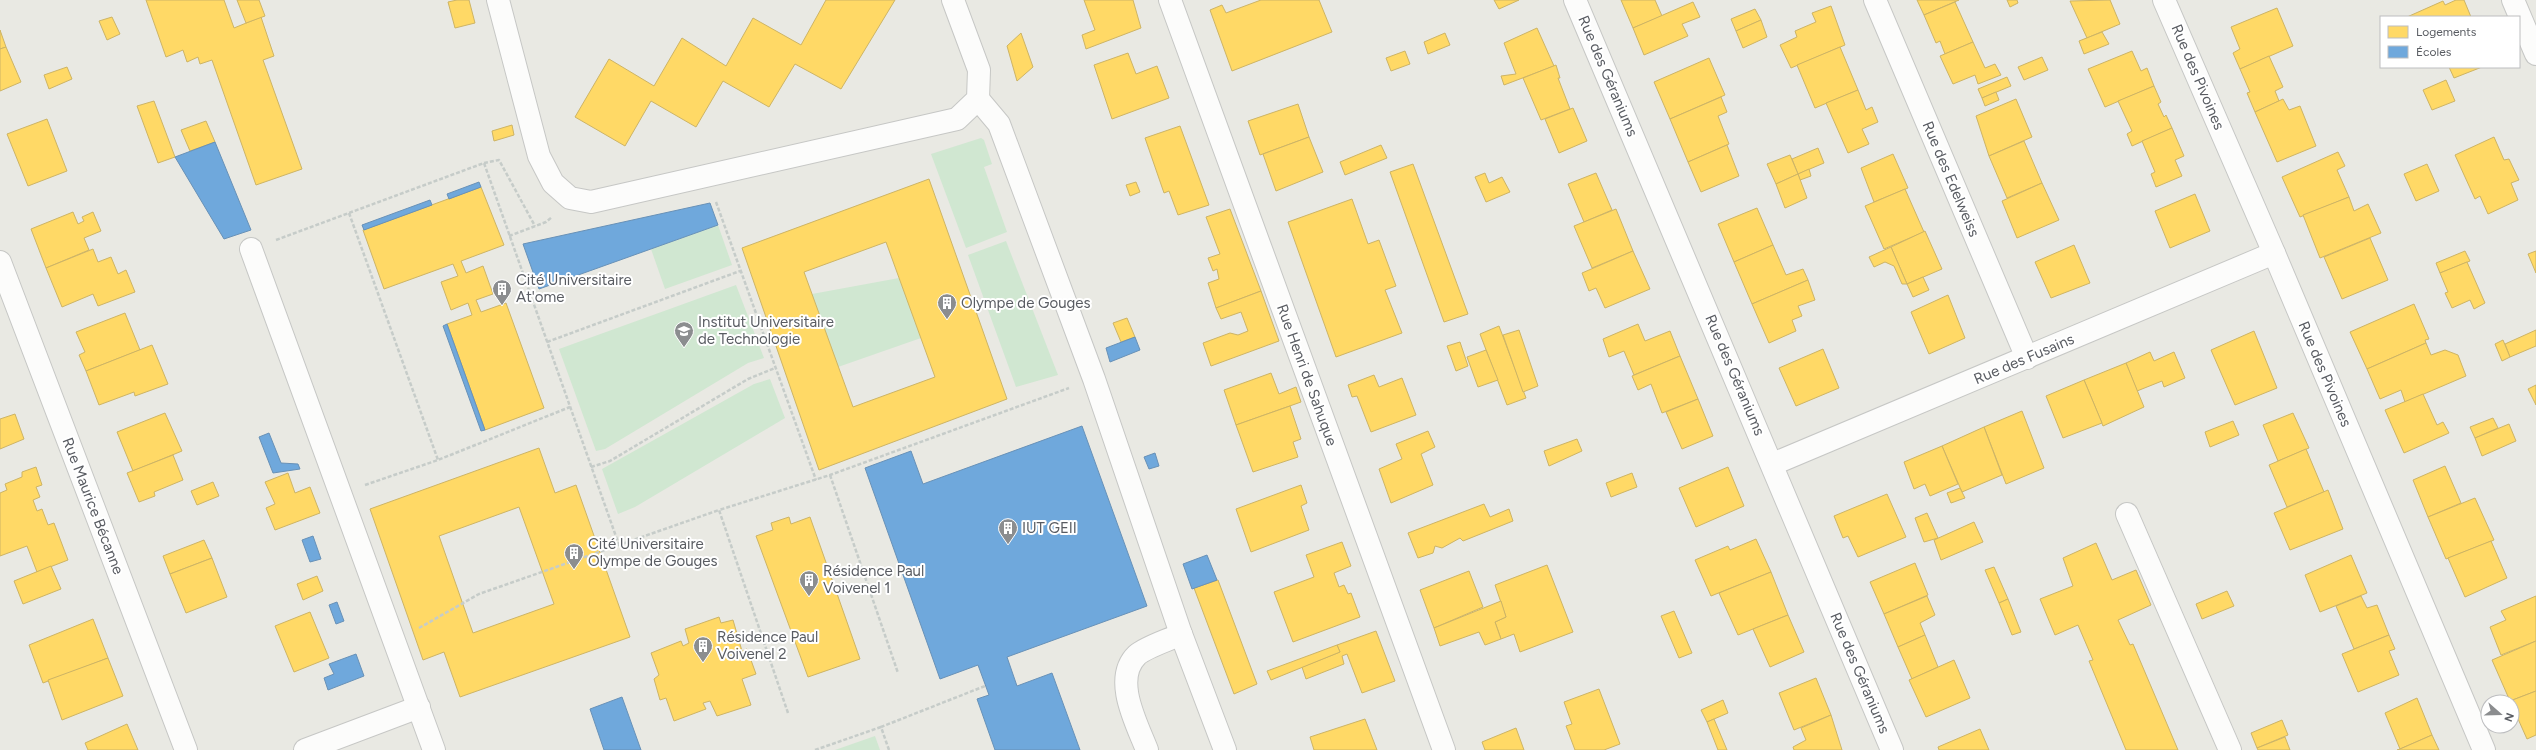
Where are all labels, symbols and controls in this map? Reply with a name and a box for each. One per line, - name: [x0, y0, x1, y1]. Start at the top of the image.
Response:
- street label: Rue des Géraniums: [1574, 13, 1642, 139]
- legend: [2380, 16, 2520, 68]
- street label: Rue des Pivoines: [2168, 22, 2228, 132]
- text: Logements: [2416, 25, 2477, 39]
- text: Écoles: [2416, 45, 2452, 59]
- street label: Rue des Edelweiss: [1919, 119, 1983, 239]
- place label: Cité Universitaire At'ome: [516, 271, 632, 306]
- building icon: Cité Universitaire At'ome: [491, 278, 513, 306]
- building icon: Olympe de Gouges: [936, 292, 958, 320]
- place label: Olympe de Gouges: [961, 294, 1091, 312]
- street label: Rue Henri de Sahuque: [1273, 302, 1341, 448]
- street label: Rue des Géraniums: [1701, 312, 1769, 438]
- place label: Institut Universitaire de Technologie: [698, 313, 834, 348]
- street label: Rue des Pivoines: [2295, 319, 2355, 429]
- school or university icon: Institut Universitaire de Technologie: [673, 320, 695, 348]
- street label: Rue des Fusains: [1971, 330, 2077, 388]
- street label: Rue Maurice Bécanne: [59, 435, 127, 577]
- building icon: IUT GEII: [997, 517, 1019, 545]
- place label: IUT GEII: [1022, 519, 1077, 537]
- place label: Cité Universitaire Olympe de Gouges: [588, 535, 718, 570]
- building icon: Cité Universitaire Olympe de Gouges: [563, 542, 585, 570]
- place label: Résidence Paul Voivenel 1: [823, 562, 924, 597]
- building icon: Résidence Paul Voivenel 1: [798, 569, 820, 597]
- street label: Rue des Géraniums: [1826, 610, 1894, 736]
- place label: Résidence Paul Voivenel 2: [717, 628, 818, 663]
- building icon: Résidence Paul Voivenel 2: [692, 635, 714, 663]
- north arrow: [2480, 694, 2520, 734]
- text: N: [2501, 711, 2516, 723]

